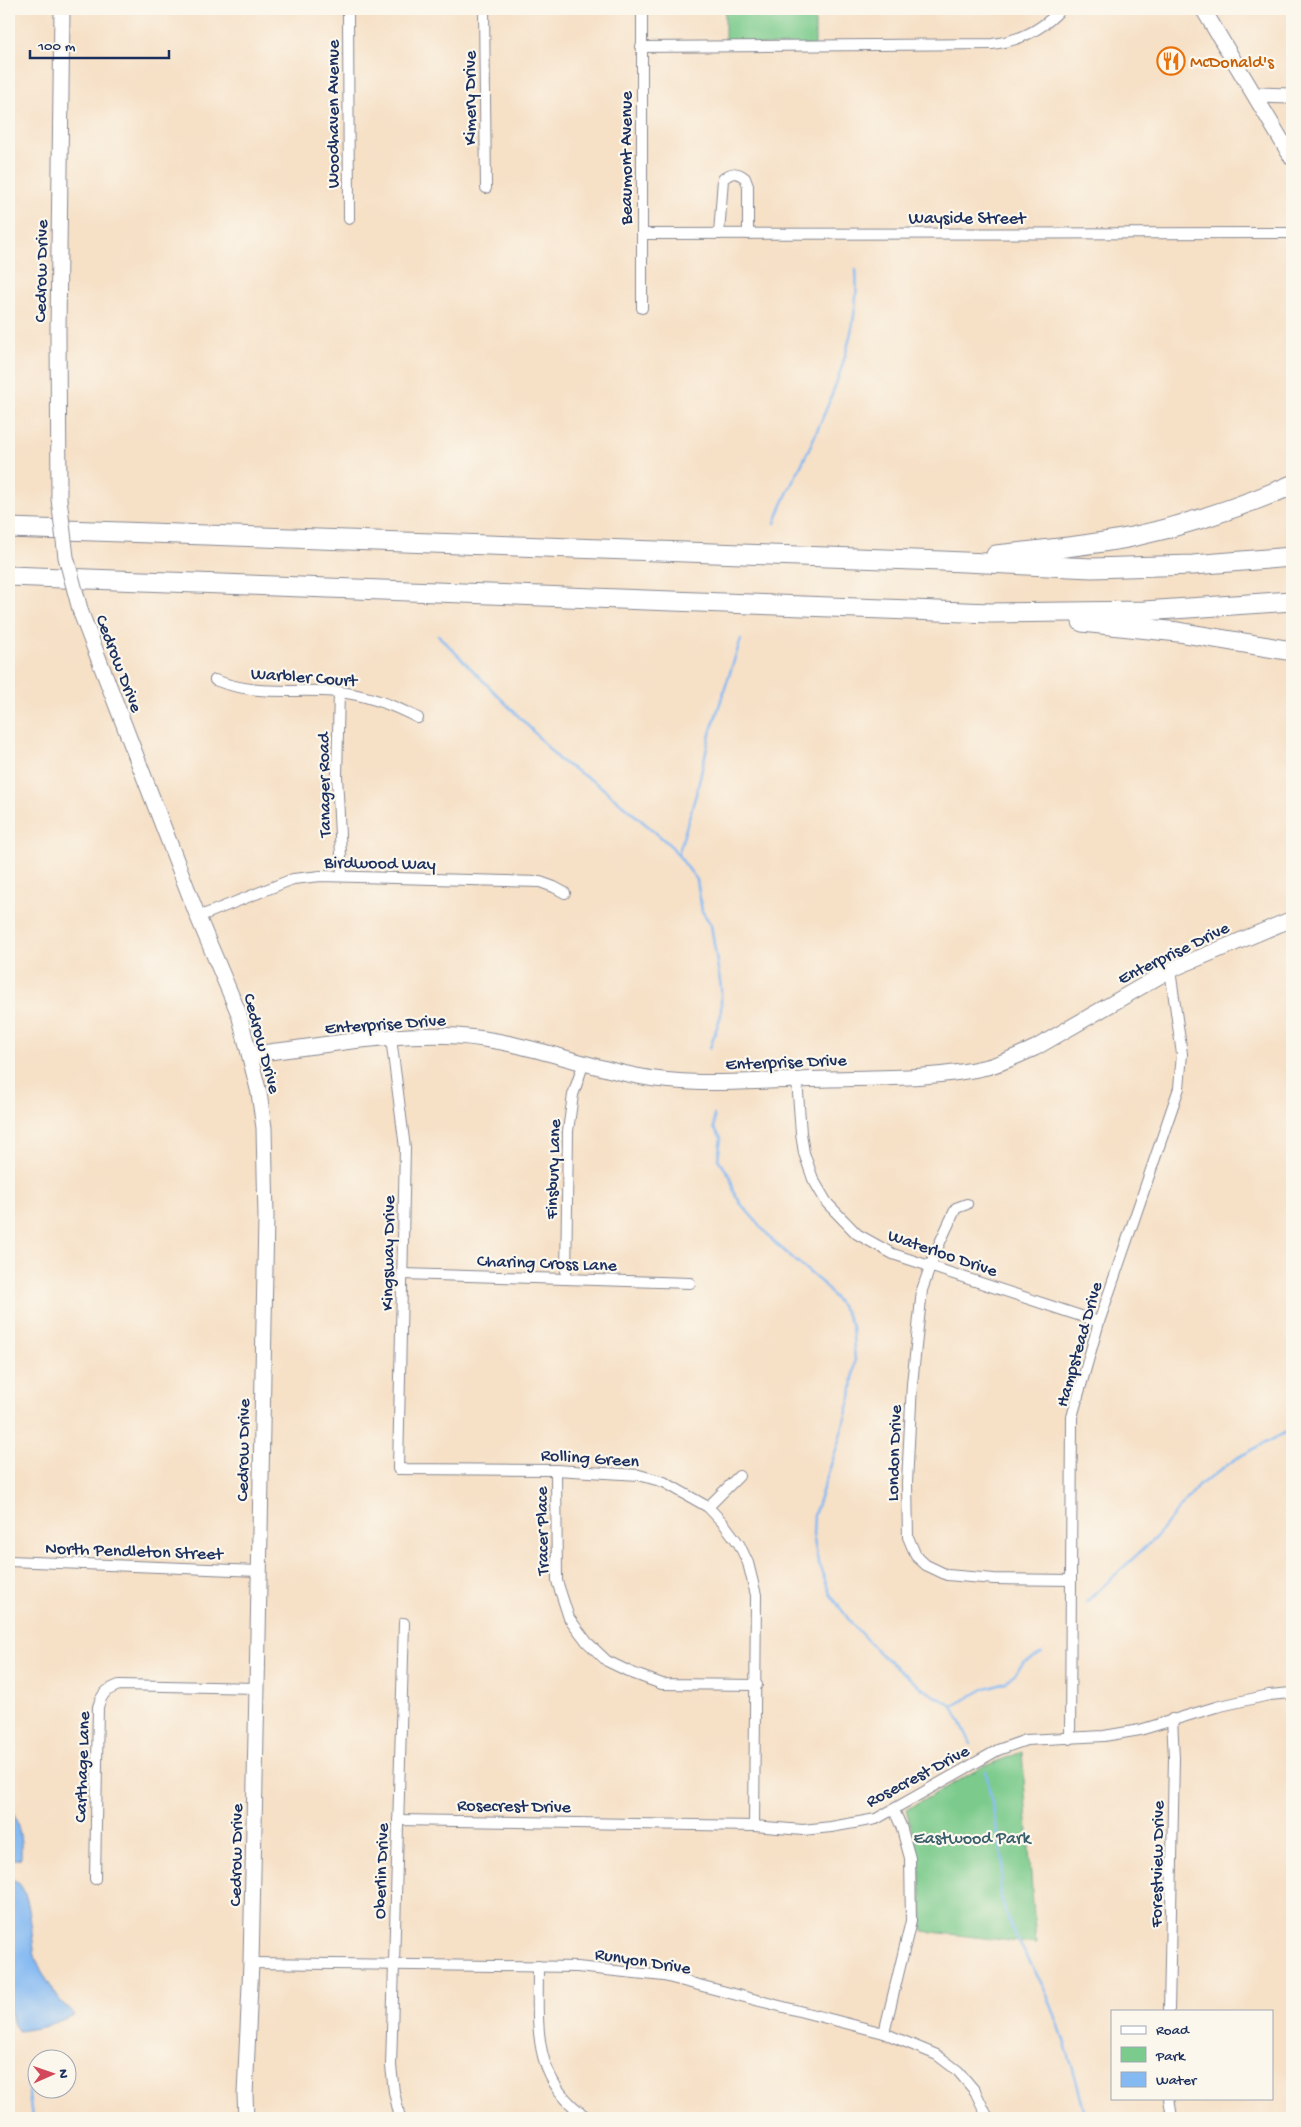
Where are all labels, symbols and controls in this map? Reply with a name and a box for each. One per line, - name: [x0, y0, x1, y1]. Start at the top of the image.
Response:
- scale bar: [30, 28, 169, 60]
- text: 100 m: [37, 38, 76, 56]
- street label: Woodhaven Avenue: [324, 39, 345, 188]
- restaurant icon: McDonald's: [1156, 46, 1186, 76]
- street label: Kimery Drive: [461, 50, 482, 145]
- place label: McDonald's: [1190, 53, 1275, 74]
- street label: Beaumont Avenue: [617, 91, 638, 226]
- street label: Wayside Street: [909, 209, 1027, 230]
- street label: Cedrow Drive: [31, 219, 54, 323]
- street label: Cedrow Drive: [89, 612, 146, 716]
- street label: Warbler Court: [250, 664, 359, 693]
- street label: Tanager Road: [314, 731, 337, 839]
- street label: Birdwood Way: [323, 853, 436, 876]
- street label: Enterprise Drive: [1115, 918, 1234, 990]
- street label: Cedrow Drive: [237, 991, 284, 1097]
- street label: Enterprise Drive: [324, 1011, 447, 1040]
- street label: Enterprise Drive: [725, 1051, 848, 1076]
- street label: Finsbury Lane: [542, 1118, 567, 1221]
- street label: Kingsway Drive: [378, 1194, 401, 1311]
- street label: Waterloo Drive: [885, 1226, 1000, 1283]
- street label: Charing Cross Lane: [477, 1252, 618, 1277]
- street label: Hampstead Drive: [1053, 1279, 1108, 1410]
- street label: Cedrow Drive: [233, 1398, 256, 1502]
- street label: London Drive: [883, 1404, 908, 1502]
- street label: Rolling Green: [540, 1446, 640, 1473]
- street label: Tracer Place: [532, 1486, 555, 1576]
- street label: North Pendleton Street: [45, 1539, 225, 1566]
- street label: Carthage Lane: [71, 1710, 96, 1823]
- street label: Rosecrest Drive: [863, 1741, 974, 1813]
- street label: Rosecrest Drive: [457, 1796, 572, 1819]
- street label: Forestview Drive: [1147, 1800, 1170, 1929]
- street label: Cedrow Drive: [226, 1803, 249, 1907]
- street label: Oberlin Drive: [370, 1822, 395, 1919]
- park label: Eastwood Park: [914, 1829, 1032, 1850]
- street label: Runyon Drive: [593, 1945, 693, 1981]
- legend: [1111, 2010, 1274, 2100]
- text: Road: [1156, 2022, 1190, 2040]
- text: Park: [1155, 2048, 1186, 2066]
- north arrow: [28, 2050, 78, 2100]
- text: N: [54, 2069, 71, 2078]
- text: Water: [1156, 2072, 1198, 2090]

